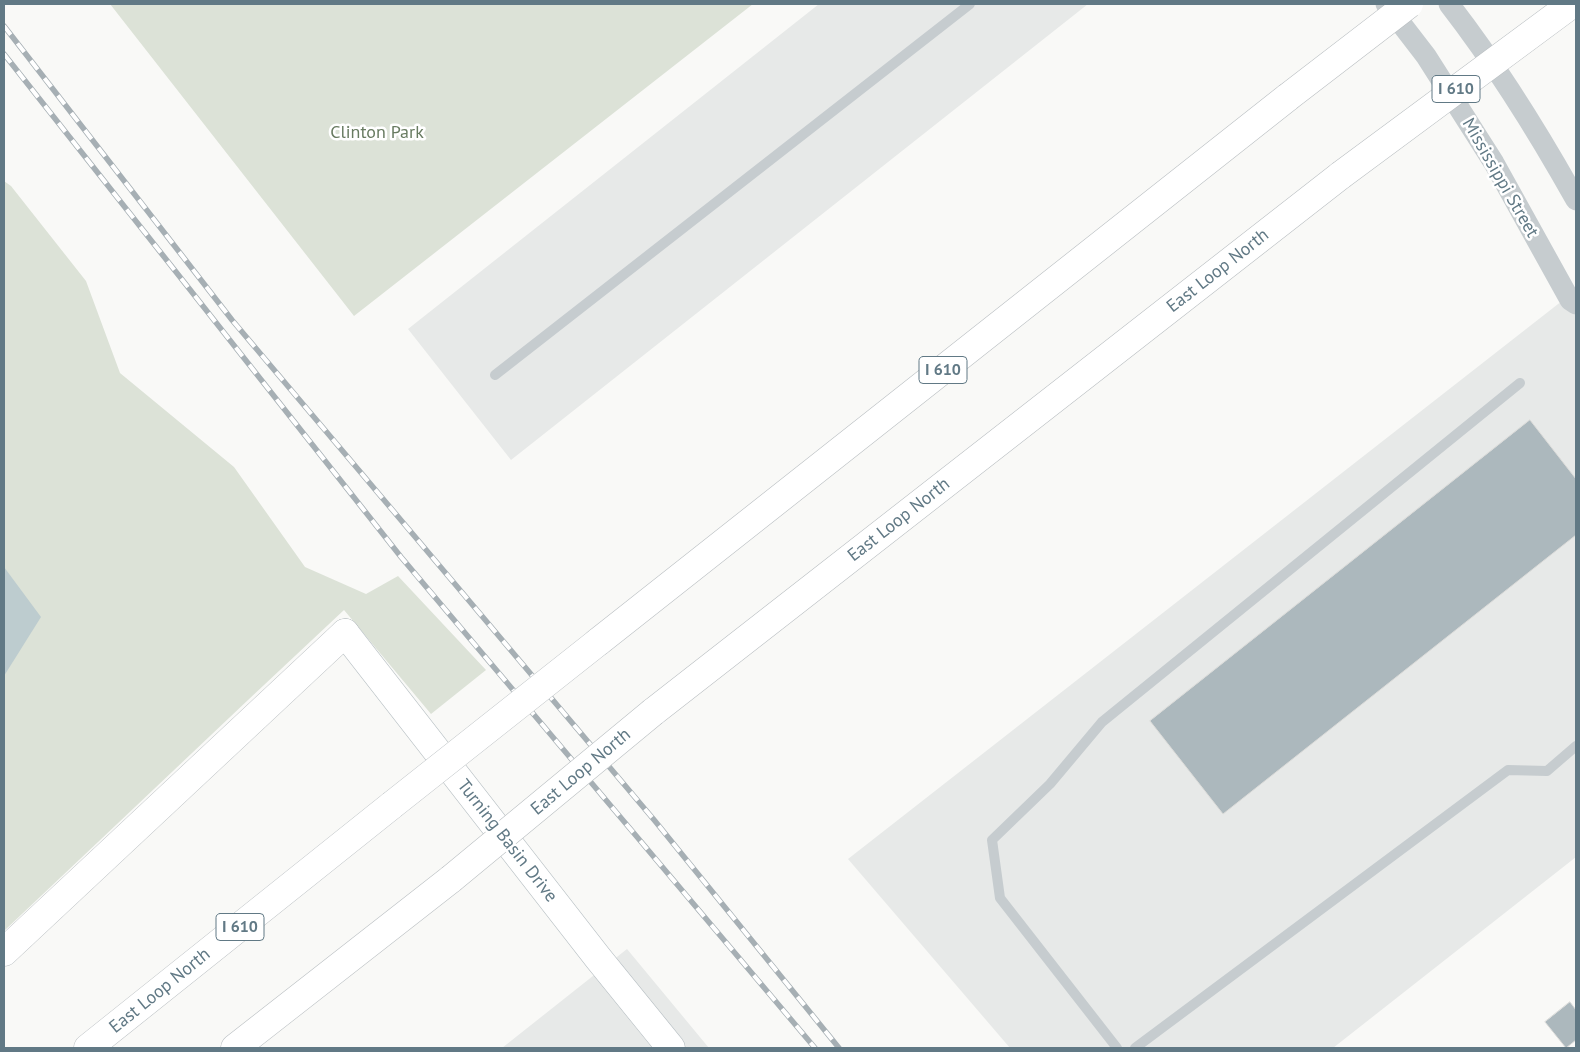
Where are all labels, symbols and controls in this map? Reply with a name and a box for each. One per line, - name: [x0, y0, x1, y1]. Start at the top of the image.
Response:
- road number: I 610: [1432, 76, 1480, 102]
- street label: Mississippi Street: [1457, 115, 1543, 241]
- park label: Clinton Park: [330, 122, 424, 144]
- street label: East Loop North: [1163, 224, 1273, 318]
- road number: I 610: [919, 356, 967, 384]
- street label: East Loop North: [844, 473, 954, 567]
- street label: East Loop North: [527, 724, 635, 820]
- street label: Turning Basin Drive: [452, 775, 562, 907]
- road number: I 610: [216, 914, 264, 940]
- street label: East Loop North: [105, 944, 215, 1038]

